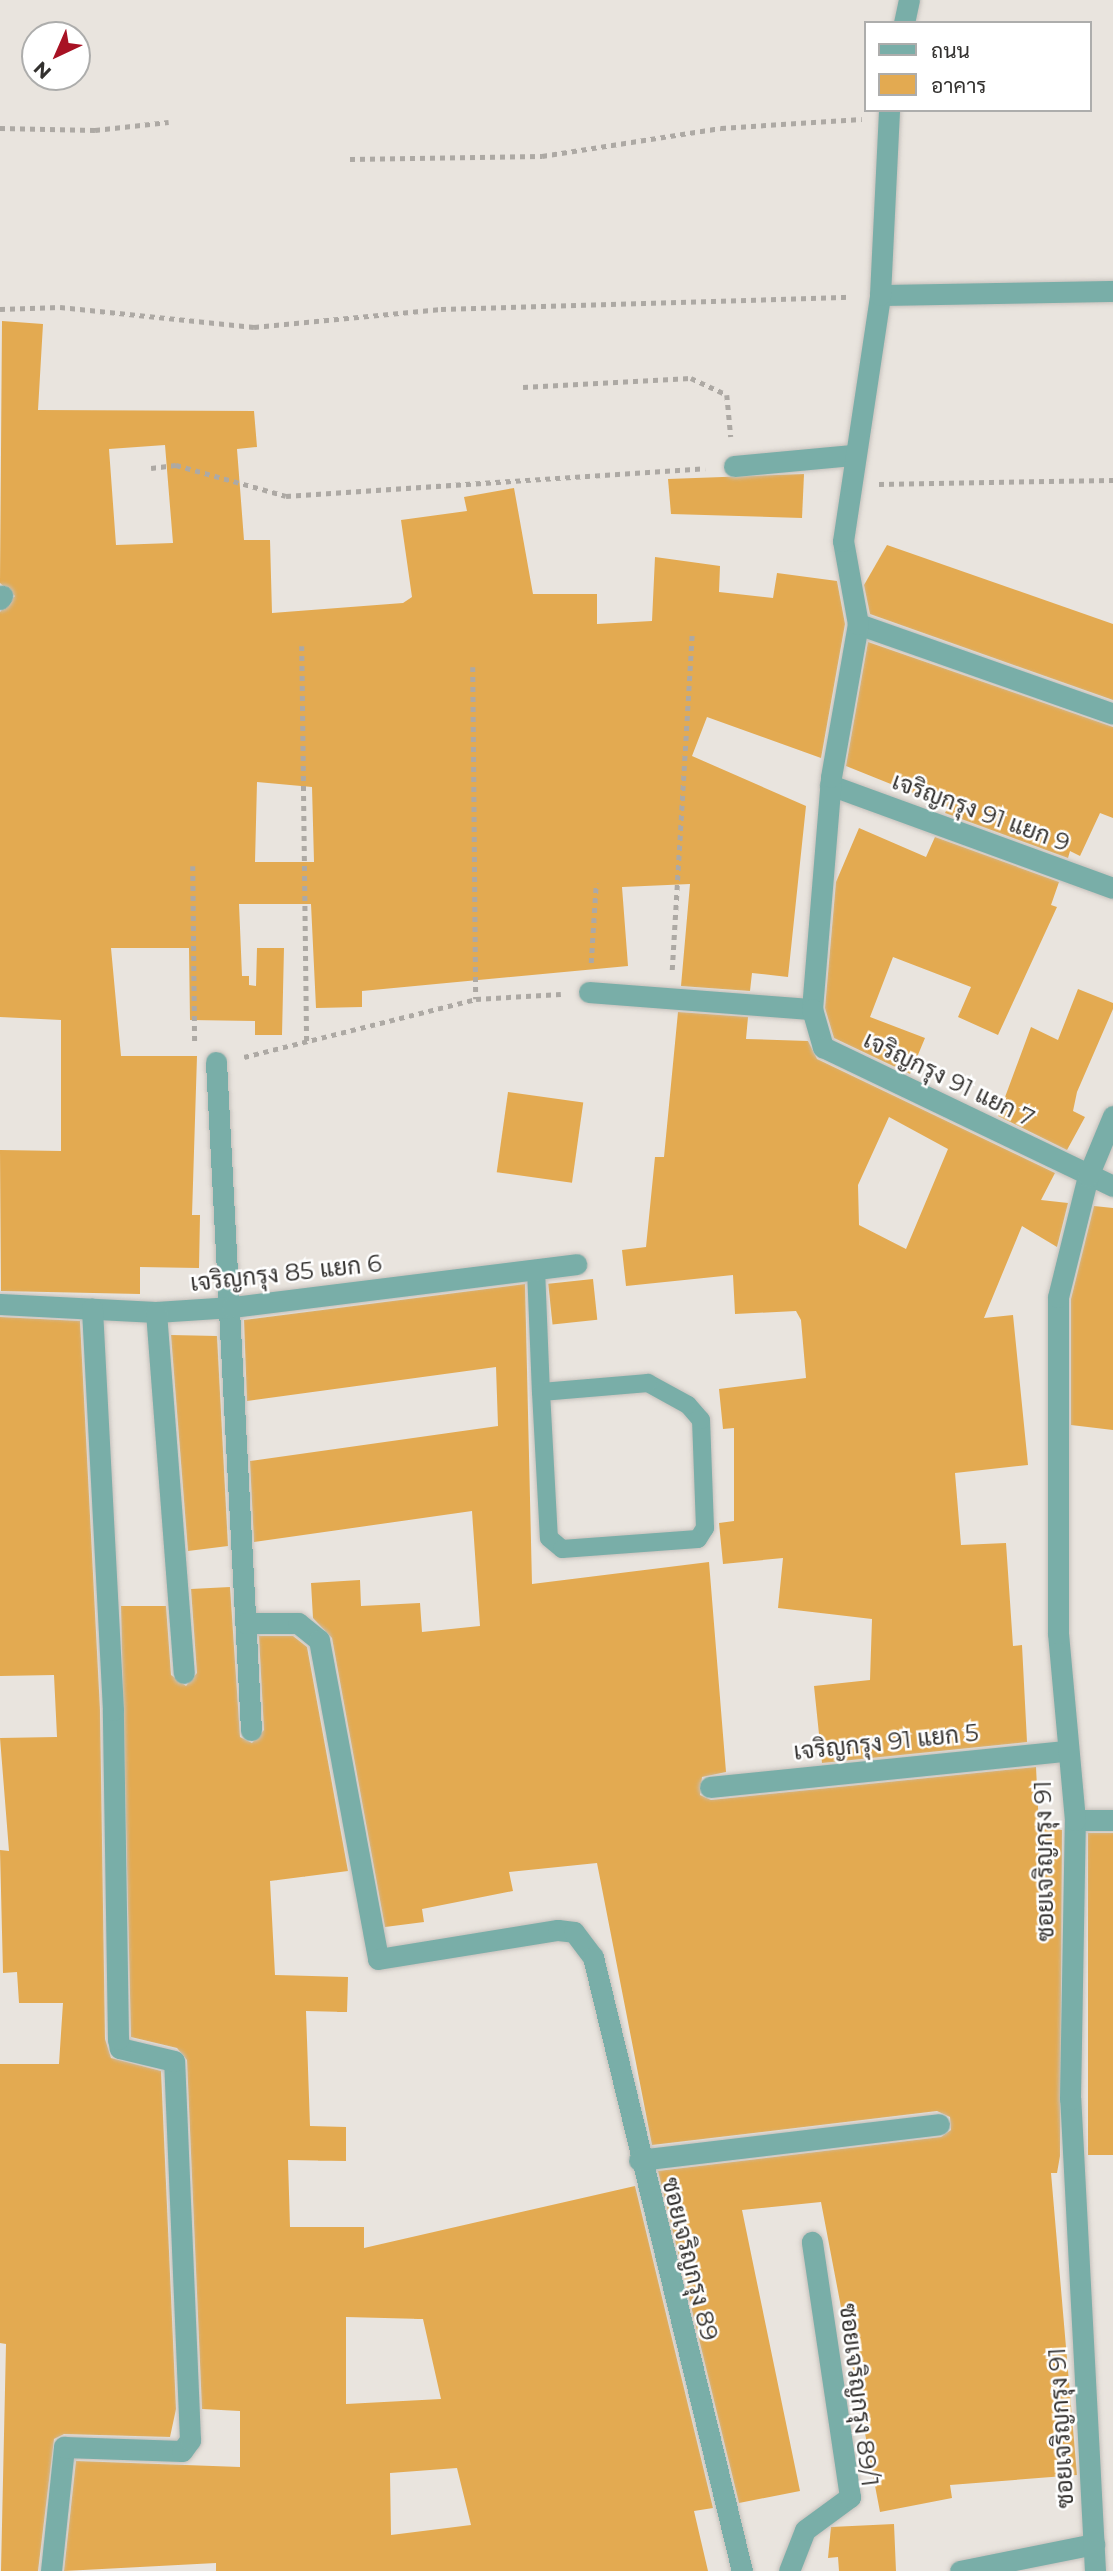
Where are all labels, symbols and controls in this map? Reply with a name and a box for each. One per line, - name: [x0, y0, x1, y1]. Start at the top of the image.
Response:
- north arrow: [21, 21, 91, 91]
- legend: [864, 21, 1092, 112]
- text: ถนน: [931, 38, 970, 63]
- text: N: [29, 56, 56, 84]
- text: อาคาร: [931, 73, 987, 98]
- street label: เจริญกรุง 91 แยก 9: [888, 767, 1074, 857]
- street label: เจริญกรุง 91 แยก 7: [859, 1025, 1039, 1133]
- street label: เจริญกรุง 85 แยก 6: [189, 1249, 383, 1297]
- street label: เจริญกรุง 91 แยก 5: [792, 1718, 980, 1766]
- street label: ซอยเจริญกรุง 91: [1028, 1780, 1060, 1942]
- street label: ซอยเจริญกรุง 89: [656, 2174, 724, 2344]
- street label: ซอยเจริญกรุง 89/1: [833, 2302, 885, 2488]
- street label: ซอยเจริญกรุง 91: [1042, 2347, 1080, 2509]

